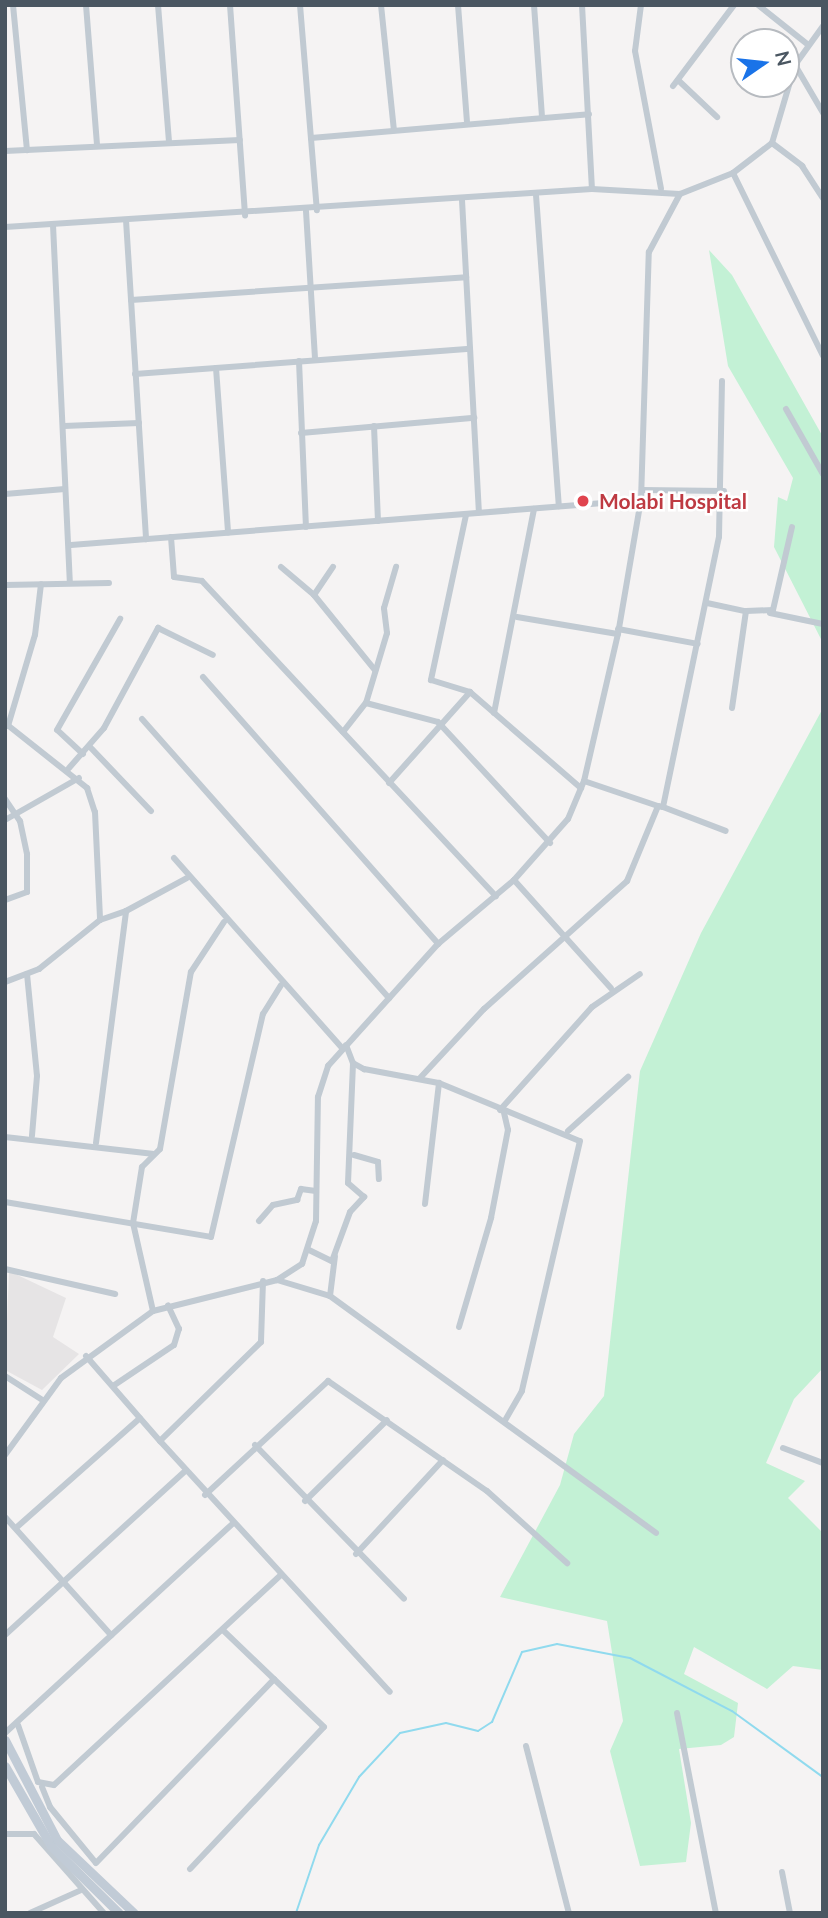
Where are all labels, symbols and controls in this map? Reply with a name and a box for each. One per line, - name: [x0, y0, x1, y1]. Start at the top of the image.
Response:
- north arrow: [730, 28, 800, 98]
- text: N: [771, 48, 797, 68]
- place label: Molabi Hospital: [599, 488, 747, 514]
- marker: Molabi Hospital: [573, 491, 593, 511]

